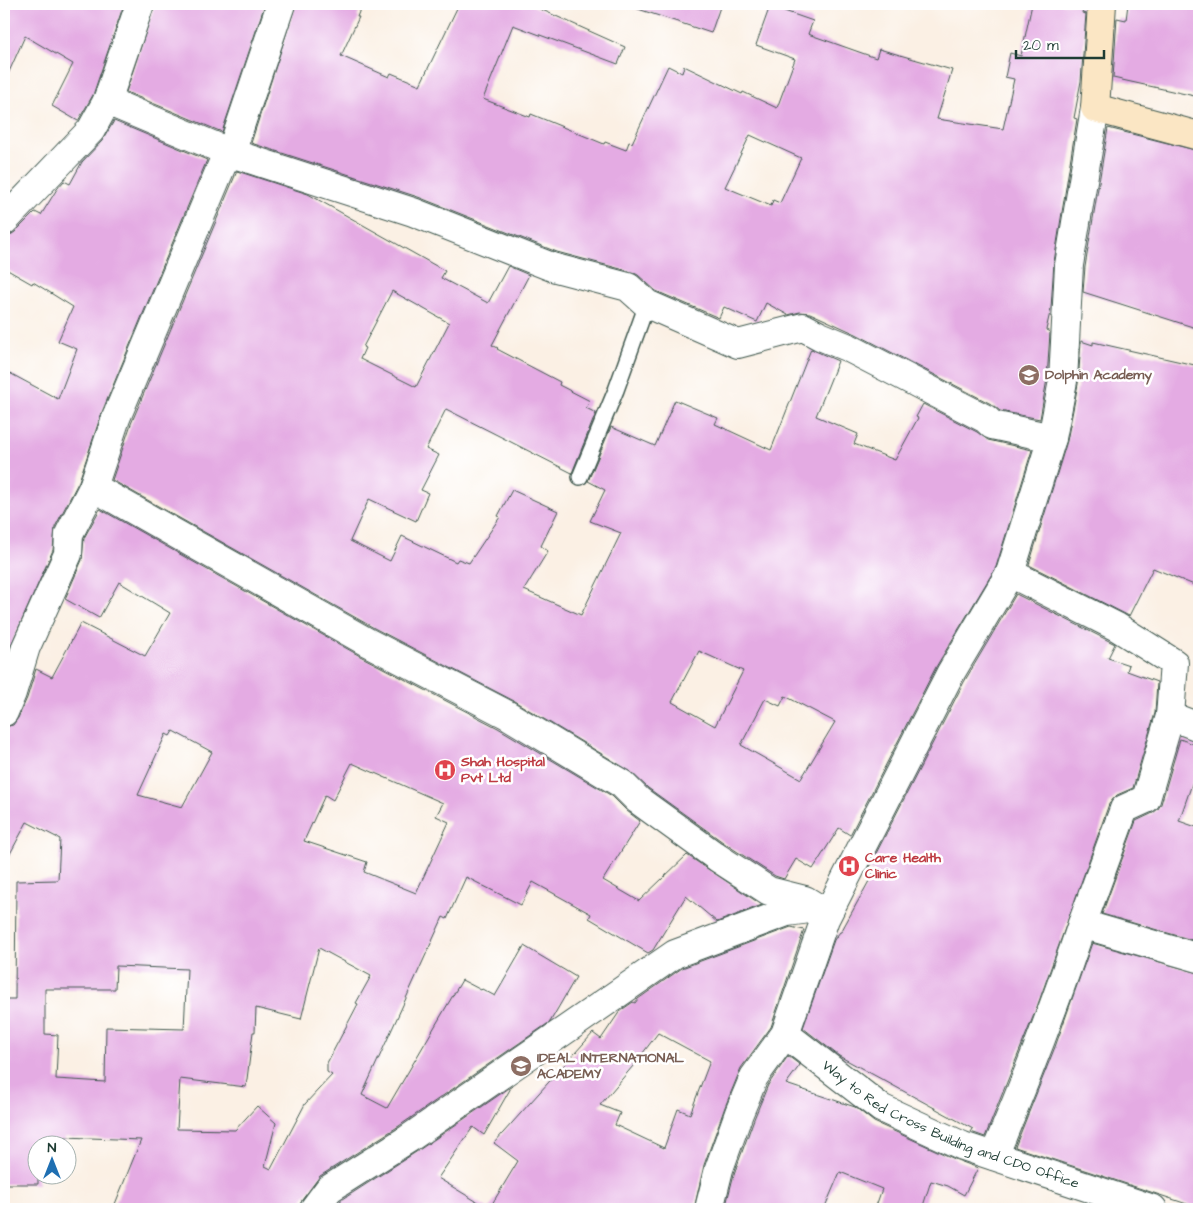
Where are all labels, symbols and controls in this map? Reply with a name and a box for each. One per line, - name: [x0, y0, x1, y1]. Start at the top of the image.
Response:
- scale bar: [1016, 28, 1103, 60]
- text: 20 m: [1023, 35, 1059, 56]
- school or university icon: Dolphin Academy: [1017, 363, 1041, 387]
- place label: Dolphin Academy: [1045, 365, 1152, 385]
- place label: Shah Hospital Pvt Ltd: [460, 752, 546, 788]
- hospital icon: Shah Hospital Pvt Ltd: [433, 758, 457, 782]
- place label: Care Health Clinic: [865, 848, 942, 884]
- hospital icon: Care Health Clinic: [837, 854, 861, 878]
- place label: IDEAL INTERNATIONAL ACADEMY: [537, 1048, 684, 1084]
- school or university icon: IDEAL INTERNATIONAL ACADEMY: [509, 1054, 533, 1078]
- street label: Way to Red Cross Building and CDO Office: [818, 1056, 1082, 1194]
- north arrow: [28, 1136, 78, 1186]
- text: N: [48, 1138, 57, 1158]

